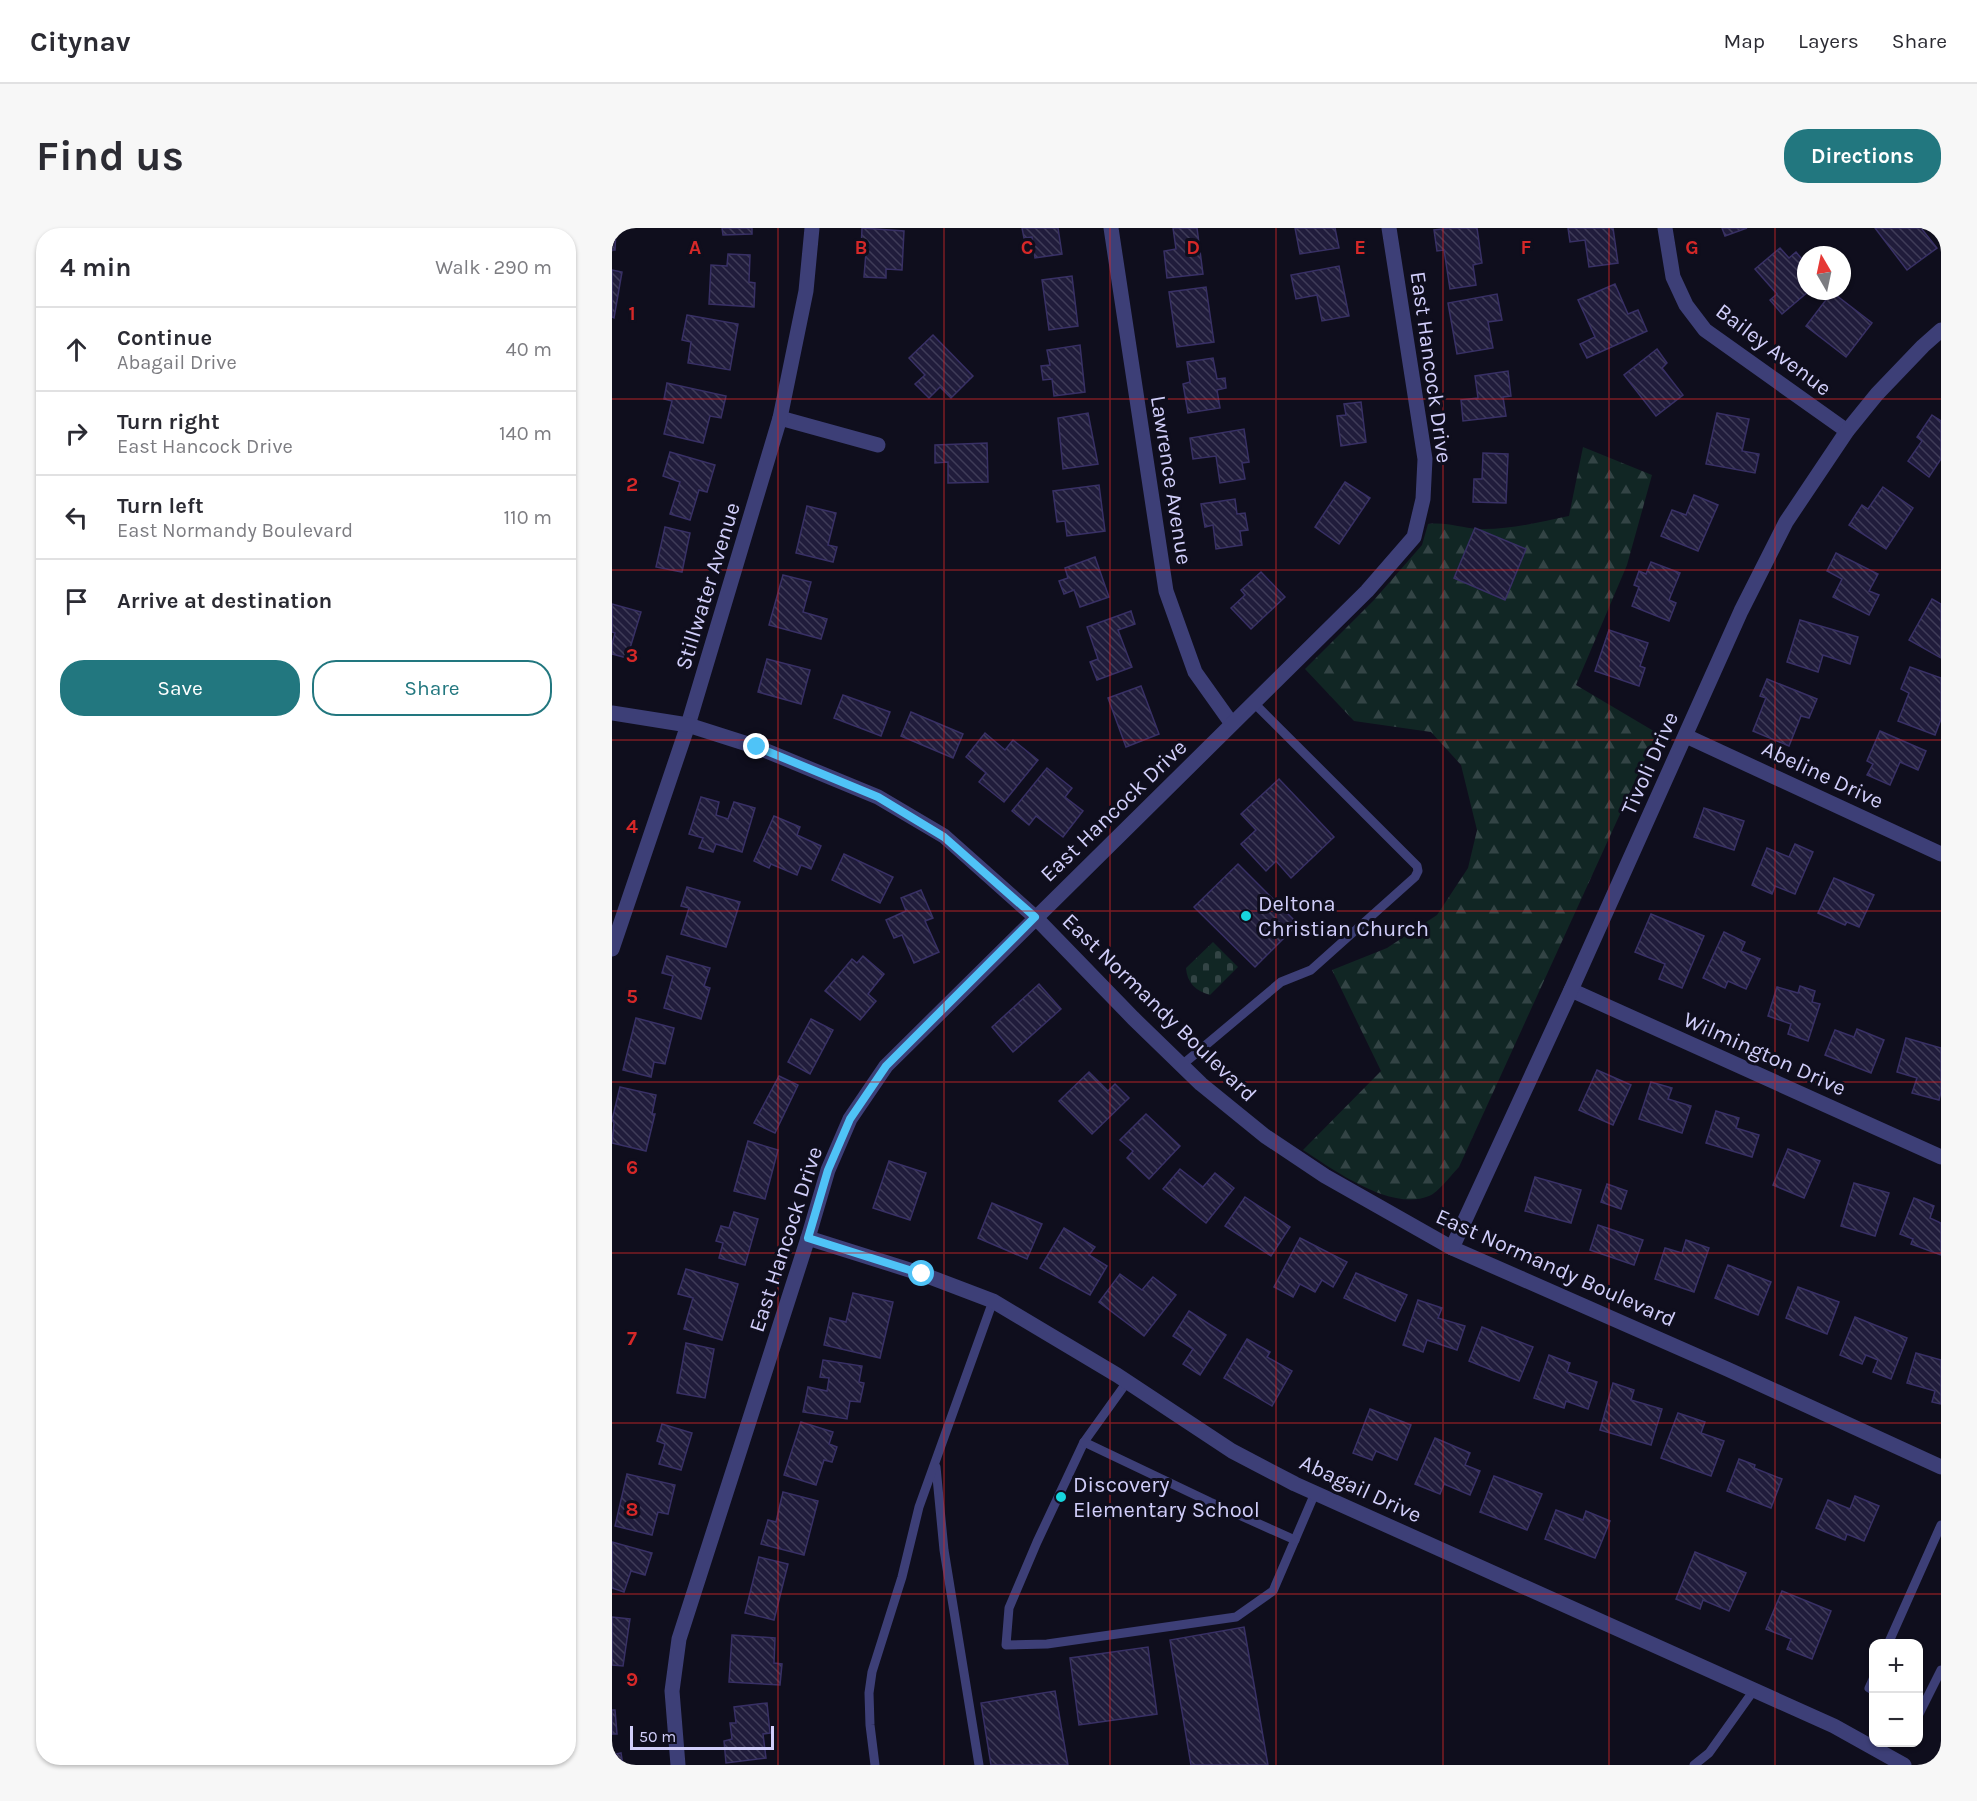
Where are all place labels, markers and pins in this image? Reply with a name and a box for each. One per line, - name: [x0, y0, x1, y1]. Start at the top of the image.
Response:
- place label: Deltona Christian Church: [1258, 891, 1429, 942]
- marker: Deltona Christian Church: [1239, 909, 1253, 923]
- place label: Discovery Elementary School: [1073, 1472, 1260, 1523]
- marker: Discovery Elementary School: [1054, 1490, 1068, 1504]

